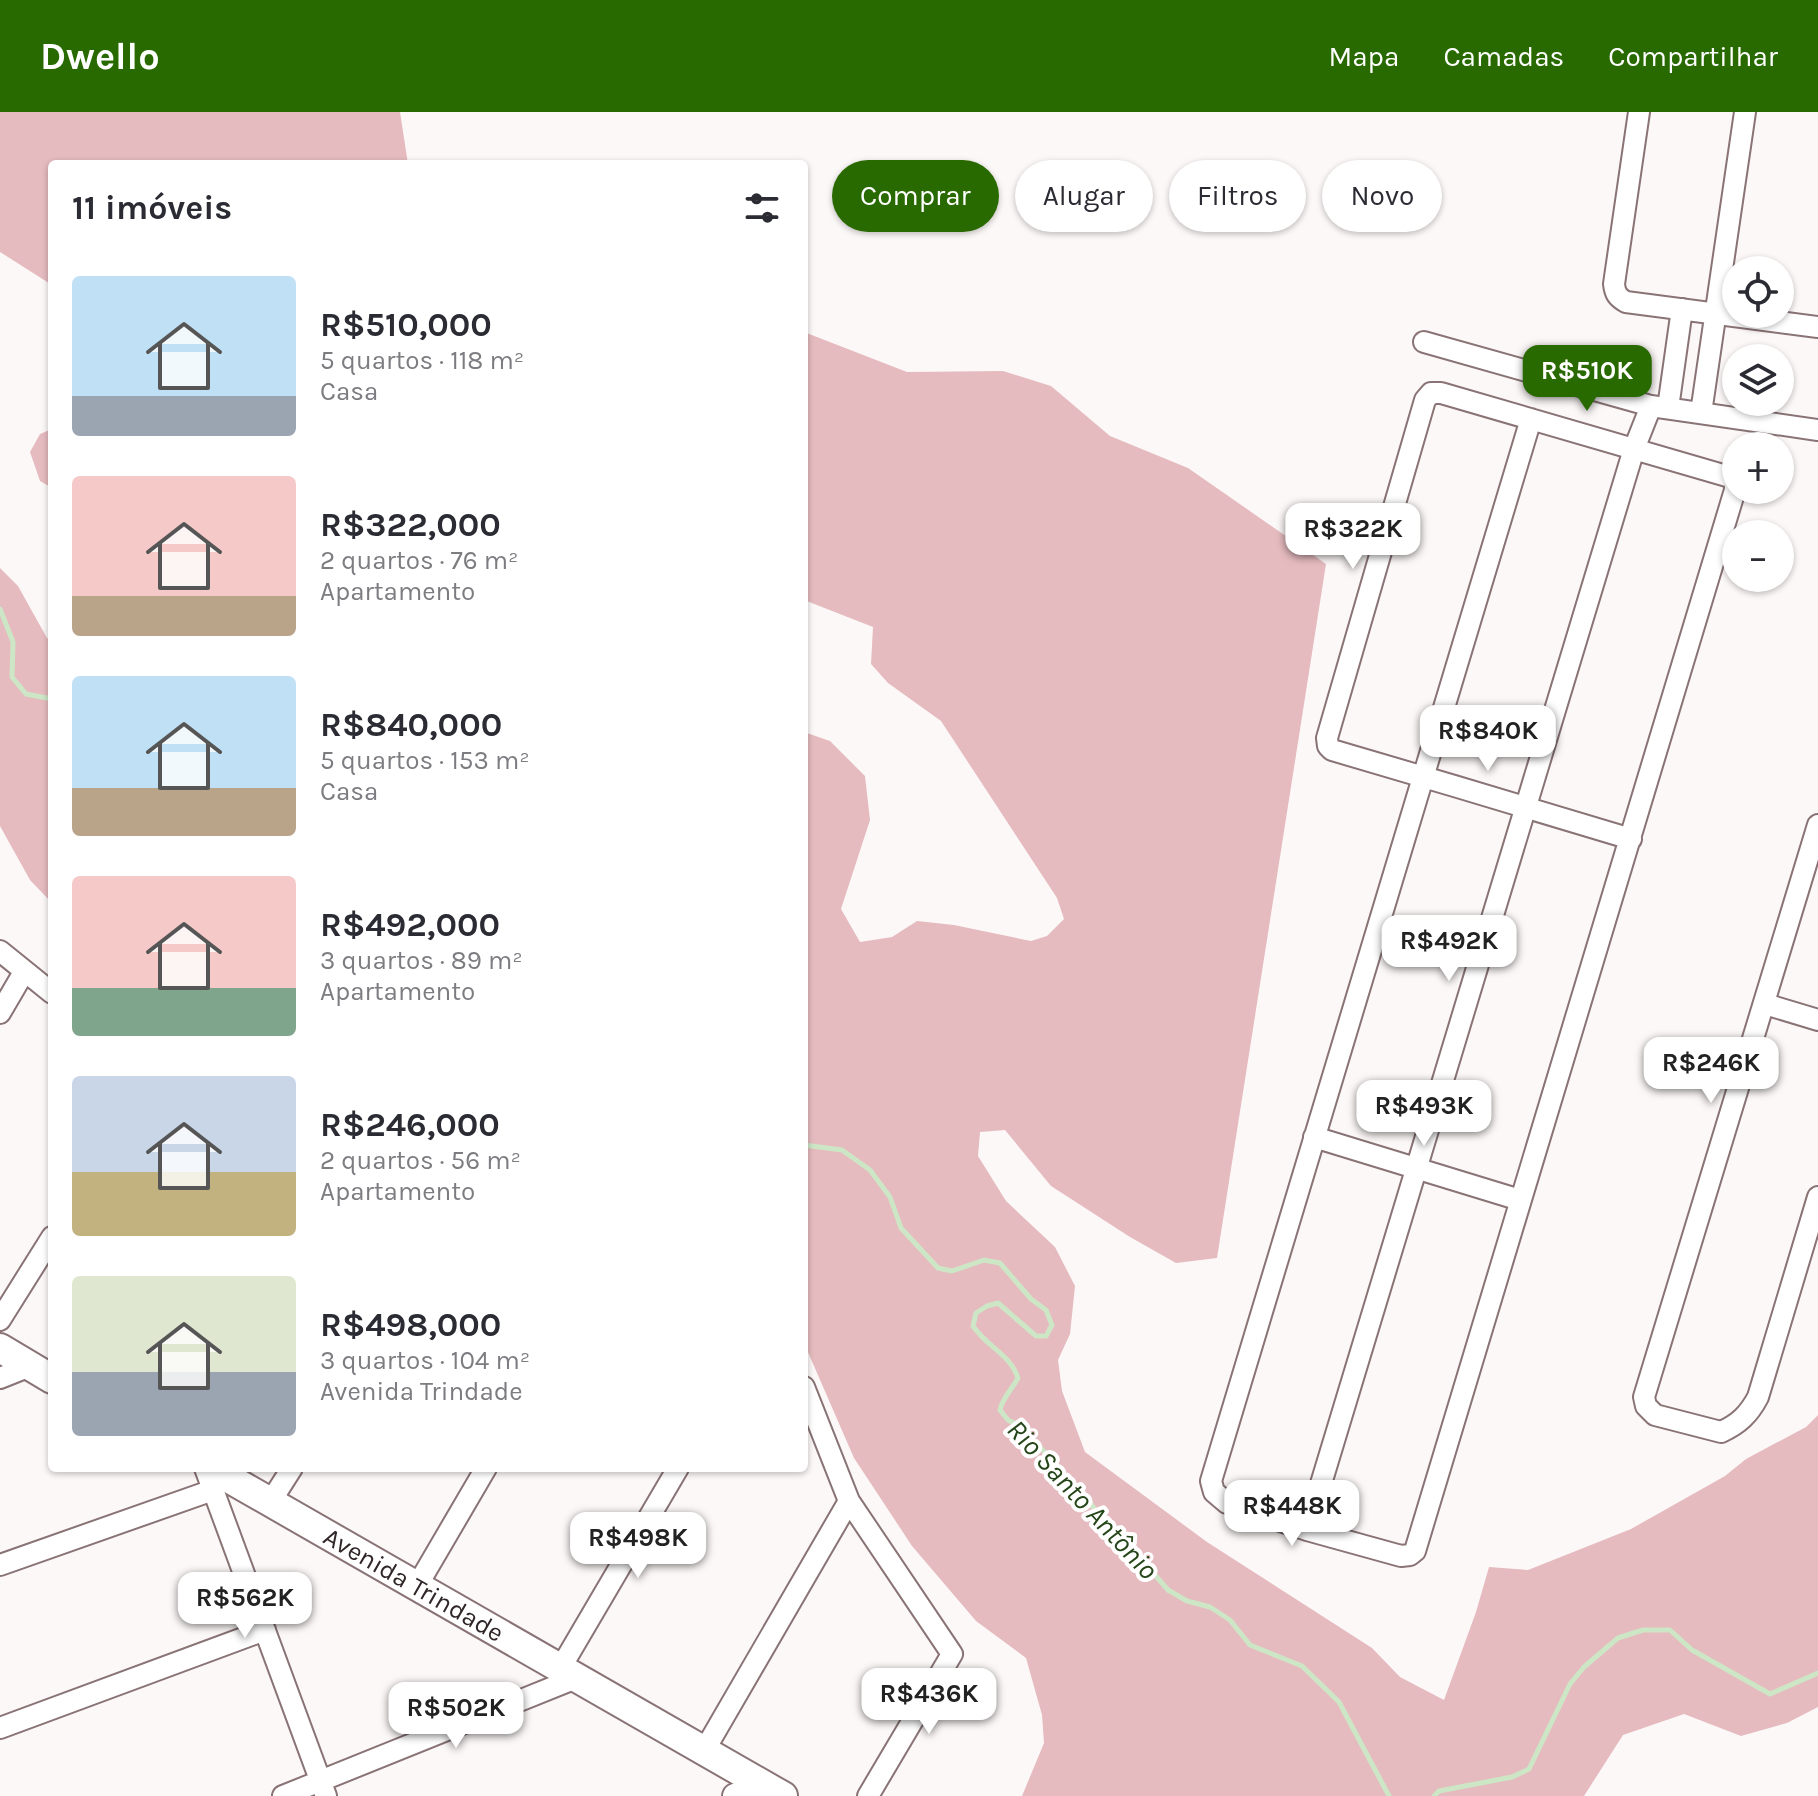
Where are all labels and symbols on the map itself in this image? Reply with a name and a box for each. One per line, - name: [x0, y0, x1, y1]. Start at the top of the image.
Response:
- pin: R$510K: [1522, 345, 1652, 413]
- pin: R$322K: [1288, 503, 1418, 571]
- pin: R$840K: [1423, 705, 1553, 773]
- pin: R$492K: [1384, 915, 1514, 983]
- pin: R$246K: [1646, 1037, 1776, 1105]
- pin: R$493K: [1359, 1080, 1489, 1148]
- water label: Rio Santo Antônio: [1000, 1413, 1165, 1586]
- pin: R$448K: [1227, 1480, 1357, 1548]
- pin: R$498K: [573, 1512, 703, 1580]
- street label: Avenida Trindade: [318, 1521, 509, 1649]
- pin: R$562K: [180, 1572, 310, 1640]
- pin: R$436K: [864, 1668, 994, 1736]
- pin: R$502K: [391, 1682, 521, 1750]

